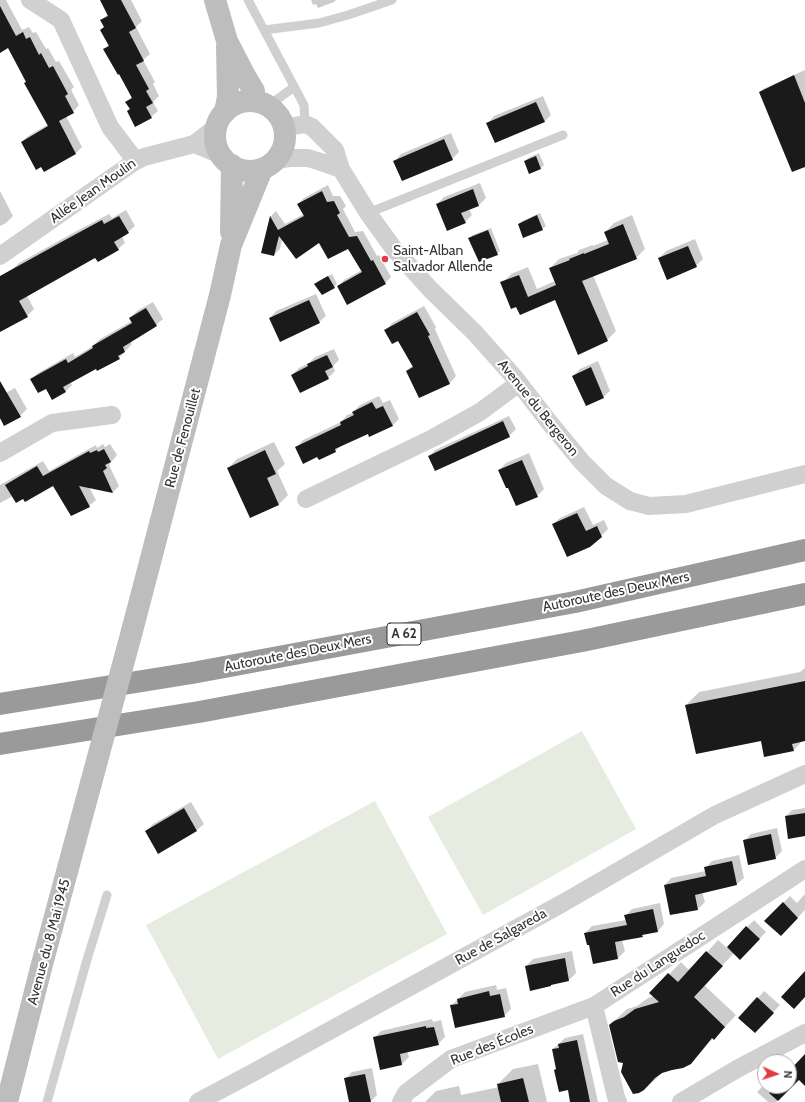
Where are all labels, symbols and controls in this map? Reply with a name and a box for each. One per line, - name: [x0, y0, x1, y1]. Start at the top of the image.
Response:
- street label: Allée Jean Moulin: [47, 155, 139, 227]
- place label: Saint-Alban Salvador Allende: [393, 243, 493, 276]
- marker: Saint-Alban Salvador Allende: [380, 254, 390, 264]
- street label: Avenue du Bergeron: [494, 356, 582, 460]
- street label: Rue de Fenouillet: [162, 386, 204, 490]
- street label: Autoroute des Deux Mers: [541, 568, 691, 616]
- road number: A 62: [387, 623, 421, 645]
- street label: Autoroute des Deux Mers: [223, 631, 373, 675]
- street label: Avenue du 8 Mai 1945: [24, 877, 74, 1007]
- street label: Rue de Salgareda: [452, 905, 550, 969]
- street label: Rue du Languedoc: [608, 927, 708, 1001]
- street label: Rue des Écoles: [448, 1021, 536, 1069]
- north arrow: [757, 1054, 797, 1094]
- text: N: [781, 1070, 795, 1079]

